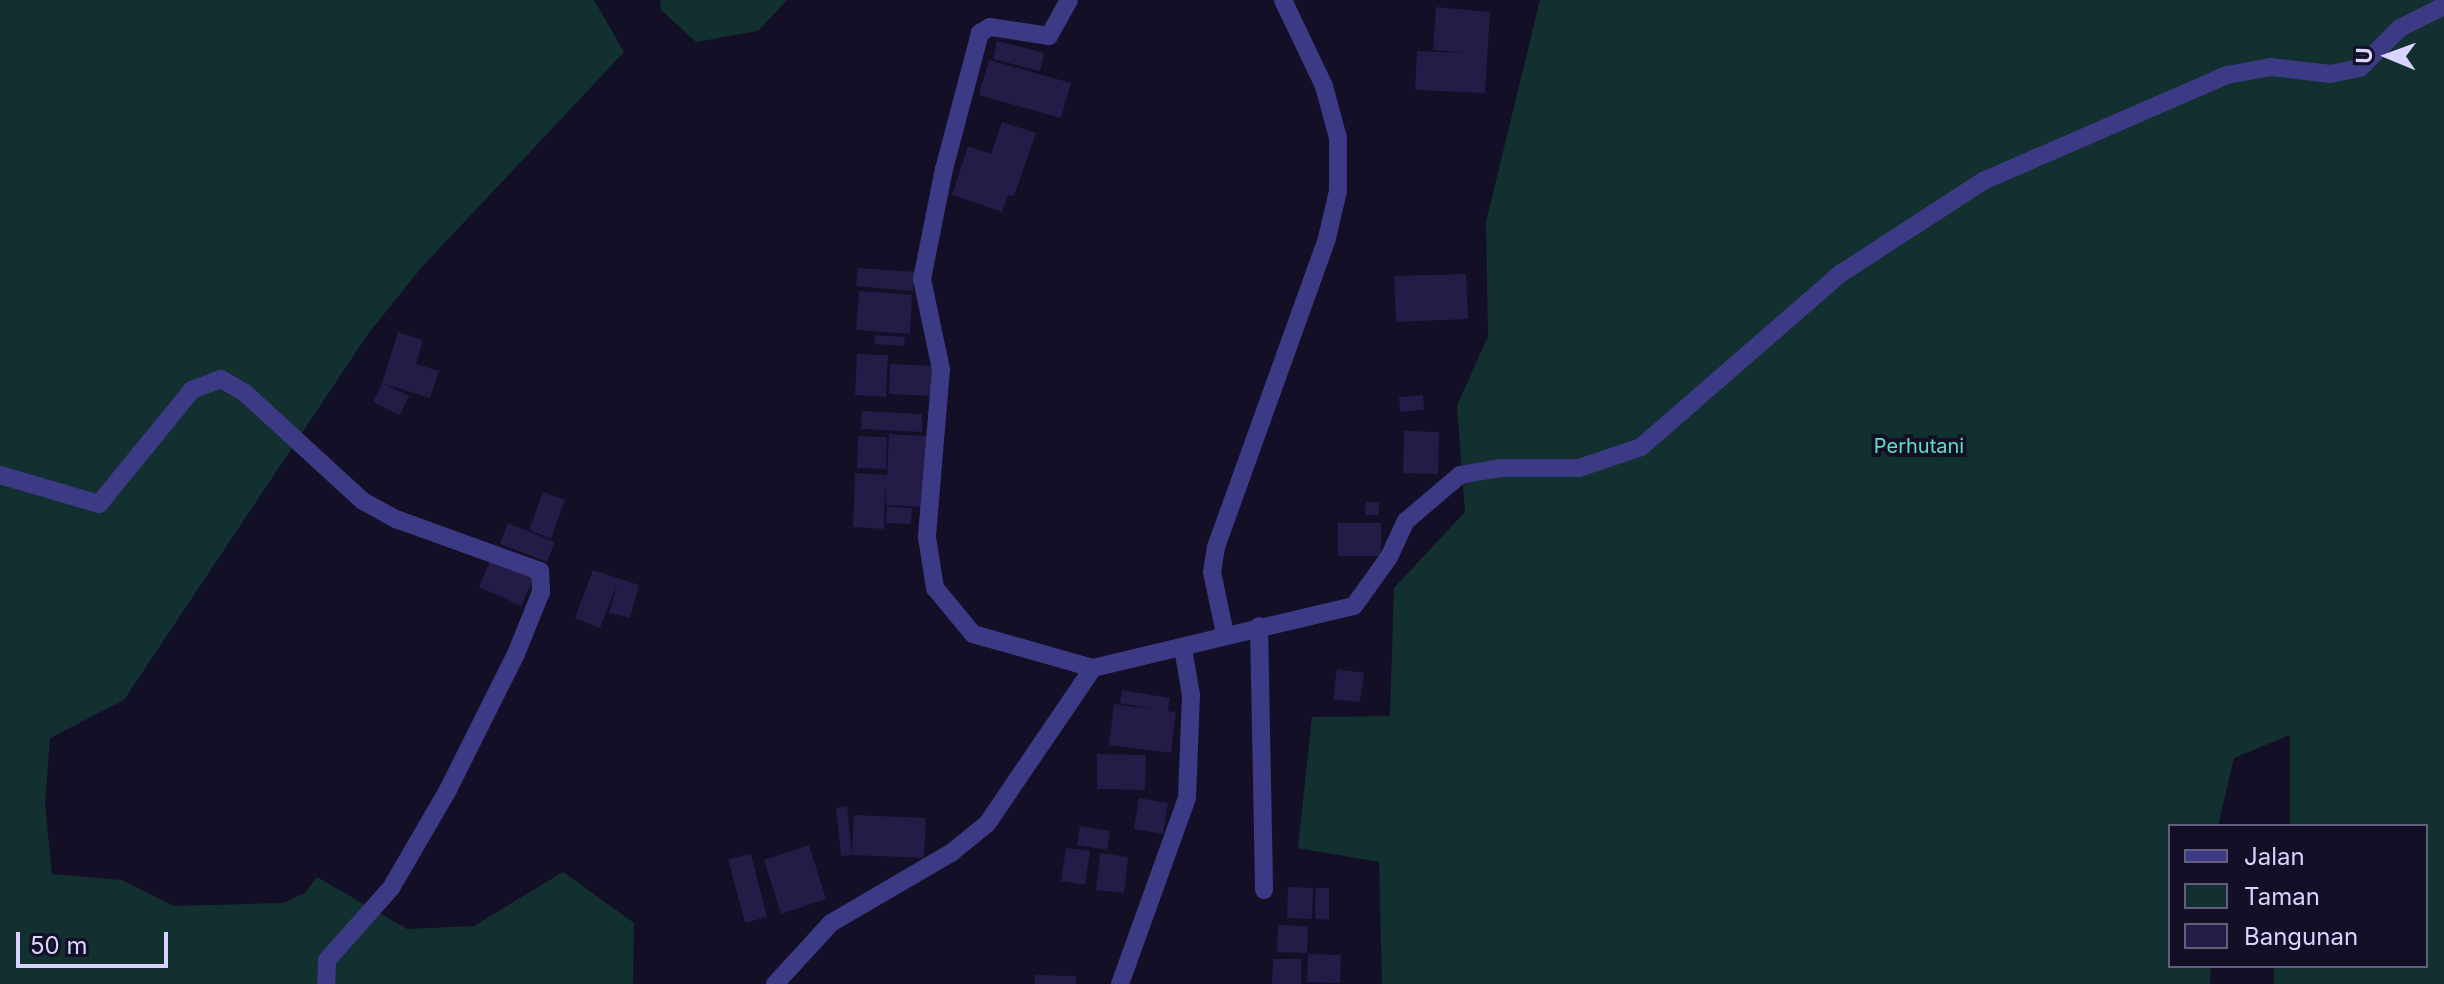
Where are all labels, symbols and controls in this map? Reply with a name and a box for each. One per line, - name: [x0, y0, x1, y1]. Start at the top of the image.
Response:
- north arrow: [2348, 16, 2428, 96]
- text: U: [2351, 47, 2377, 64]
- park label: Perhutani: [1874, 434, 1964, 458]
- legend: [2168, 824, 2428, 968]
- text: Jalan: [2244, 842, 2305, 871]
- text: Taman: [2244, 882, 2320, 911]
- scale bar: [20, 916, 172, 966]
- text: Bangunan: [2244, 922, 2358, 951]
- text: 50 m: [30, 931, 88, 960]

